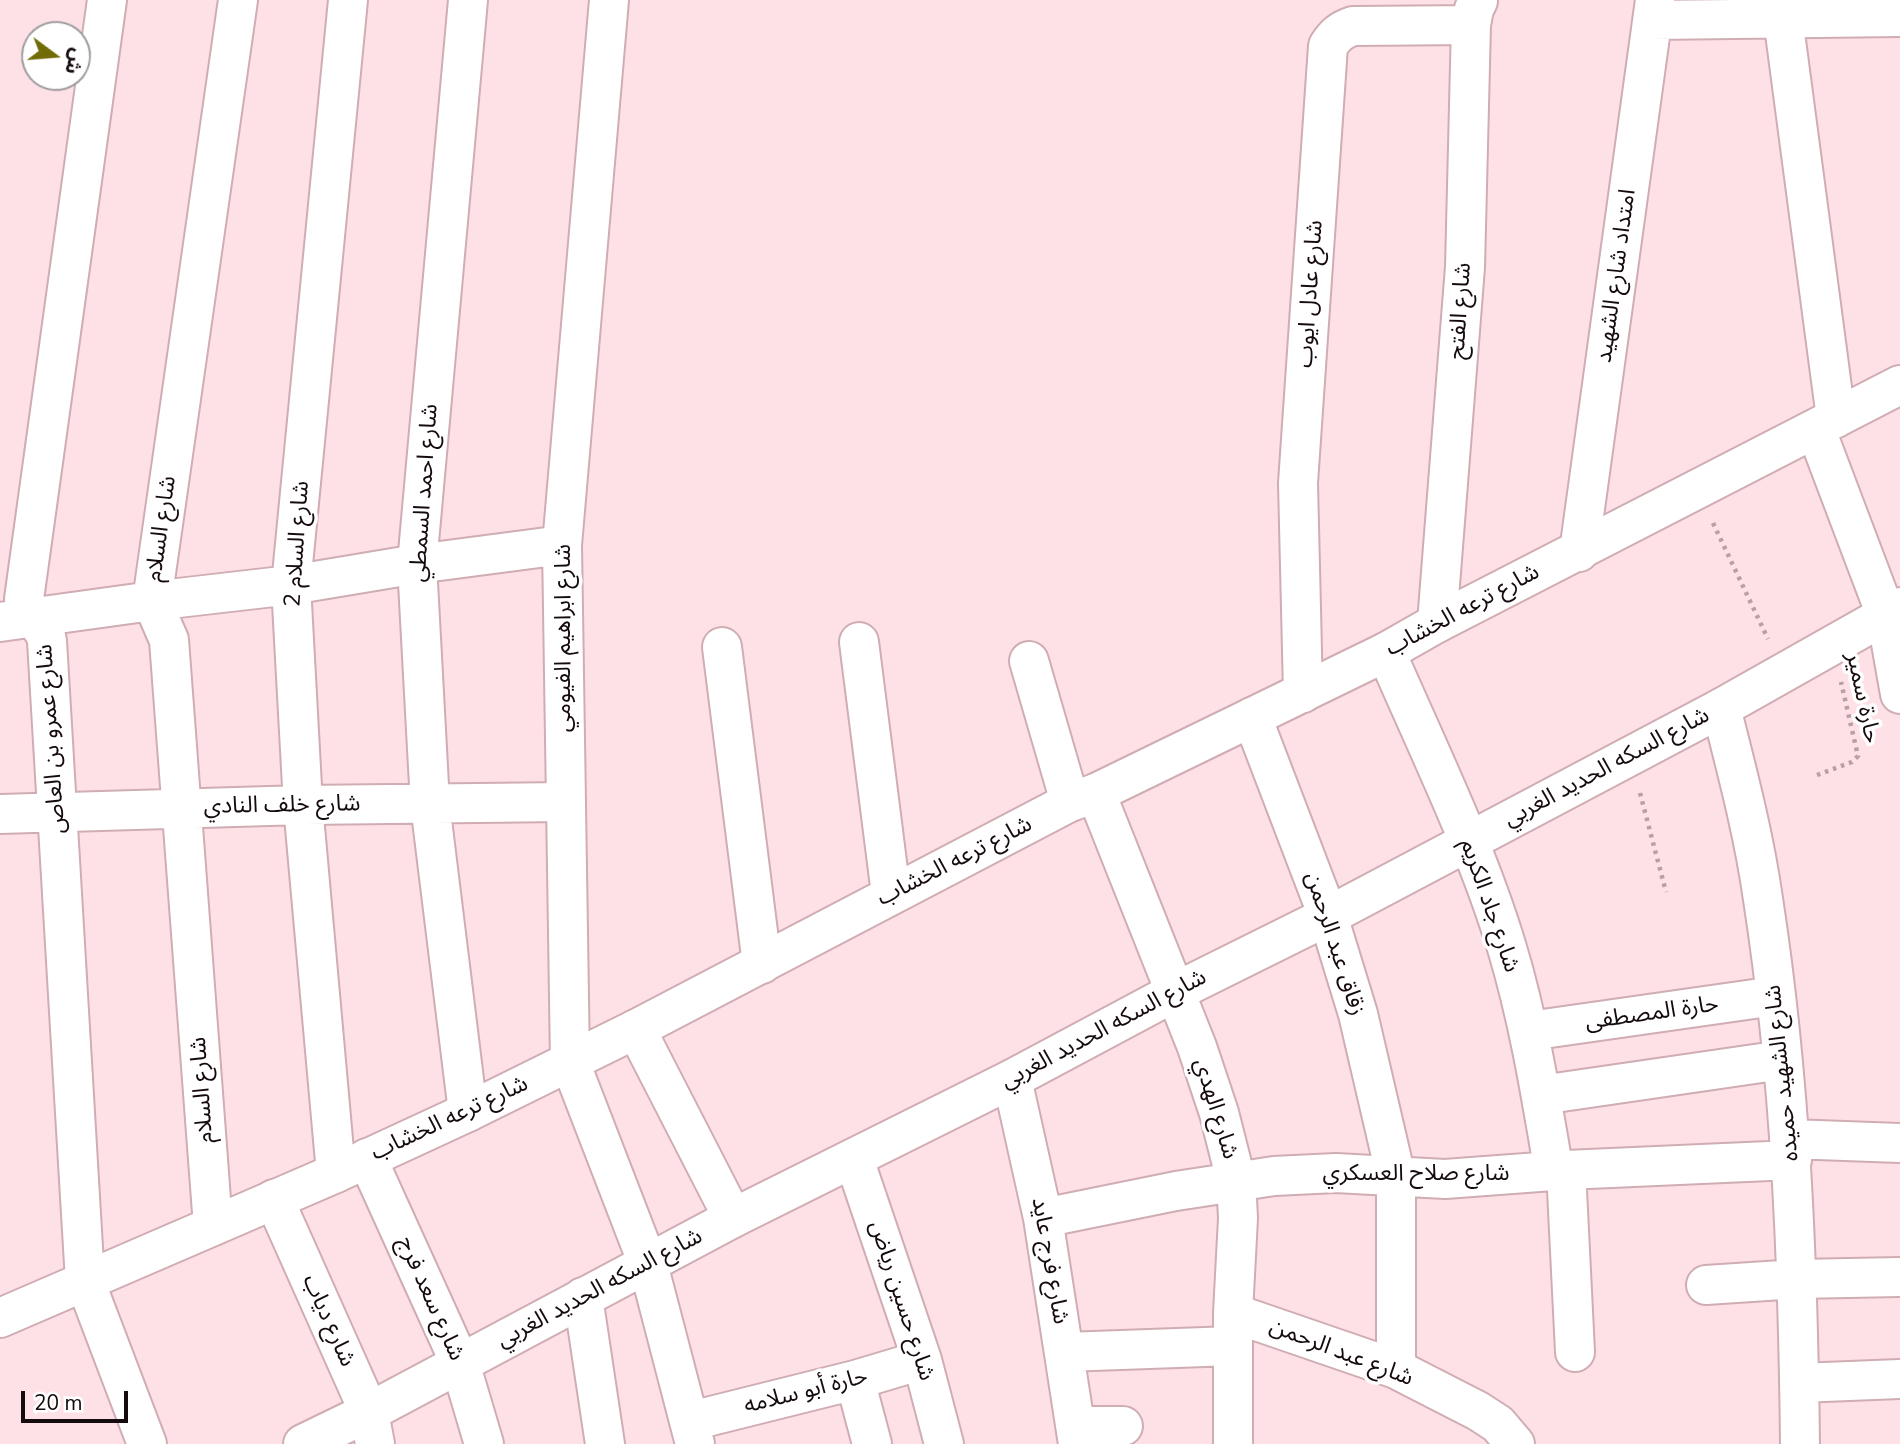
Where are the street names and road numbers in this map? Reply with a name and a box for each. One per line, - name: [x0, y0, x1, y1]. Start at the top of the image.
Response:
- street label: امتداد شارع الشهيد: [1591, 187, 1643, 365]
- street label: شارع عادل ايوب: [1292, 219, 1330, 369]
- street label: شارع الفتح: [1444, 262, 1478, 360]
- street label: شارع احمد السمطي: [405, 403, 445, 583]
- street label: شارع السلام: [141, 474, 183, 584]
- street label: شارع السلام 2: [280, 480, 316, 608]
- street label: شارع ابراهيم الفيومي: [550, 544, 578, 732]
- street label: شارع ترعه الخشاب: [1381, 559, 1545, 663]
- street label: شارع عمرو بن العاص: [32, 643, 72, 835]
- street label: حارة سمير: [1839, 650, 1885, 746]
- street label: شارع السكه الحديد الغربي: [1499, 702, 1715, 834]
- street label: شارع خلف النادي: [203, 791, 361, 821]
- street label: شارع ترعه الخشاب: [873, 811, 1037, 913]
- street label: شارع جاد الكريم: [1453, 836, 1525, 976]
- street label: زقاق عبد الرحمن: [1298, 869, 1370, 1019]
- street label: شارع السكه الحديد الغربي: [996, 964, 1212, 1096]
- street label: شارع الشهيد حميده: [1760, 983, 1806, 1163]
- street label: حارة المصطفى: [1584, 991, 1720, 1037]
- street label: شارع السلام: [186, 1036, 220, 1144]
- street label: شارع الهدي: [1187, 1055, 1243, 1163]
- street label: شارع ترعه الخشاب: [367, 1071, 533, 1167]
- street label: شارع صلاح العسكري: [1322, 1160, 1510, 1188]
- street label: شارع فرج عايد: [1024, 1196, 1074, 1326]
- street label: شارع حسين رياض: [862, 1218, 940, 1384]
- street label: شارع السكه الحديد الغربي: [492, 1223, 708, 1355]
- street label: شارع سعد فرج: [390, 1233, 470, 1365]
- street label: شارع دياب: [295, 1271, 361, 1371]
- street label: شارع عبد الرحمن: [1265, 1313, 1417, 1393]
- street label: حارة أبو سلامه: [741, 1363, 871, 1421]

